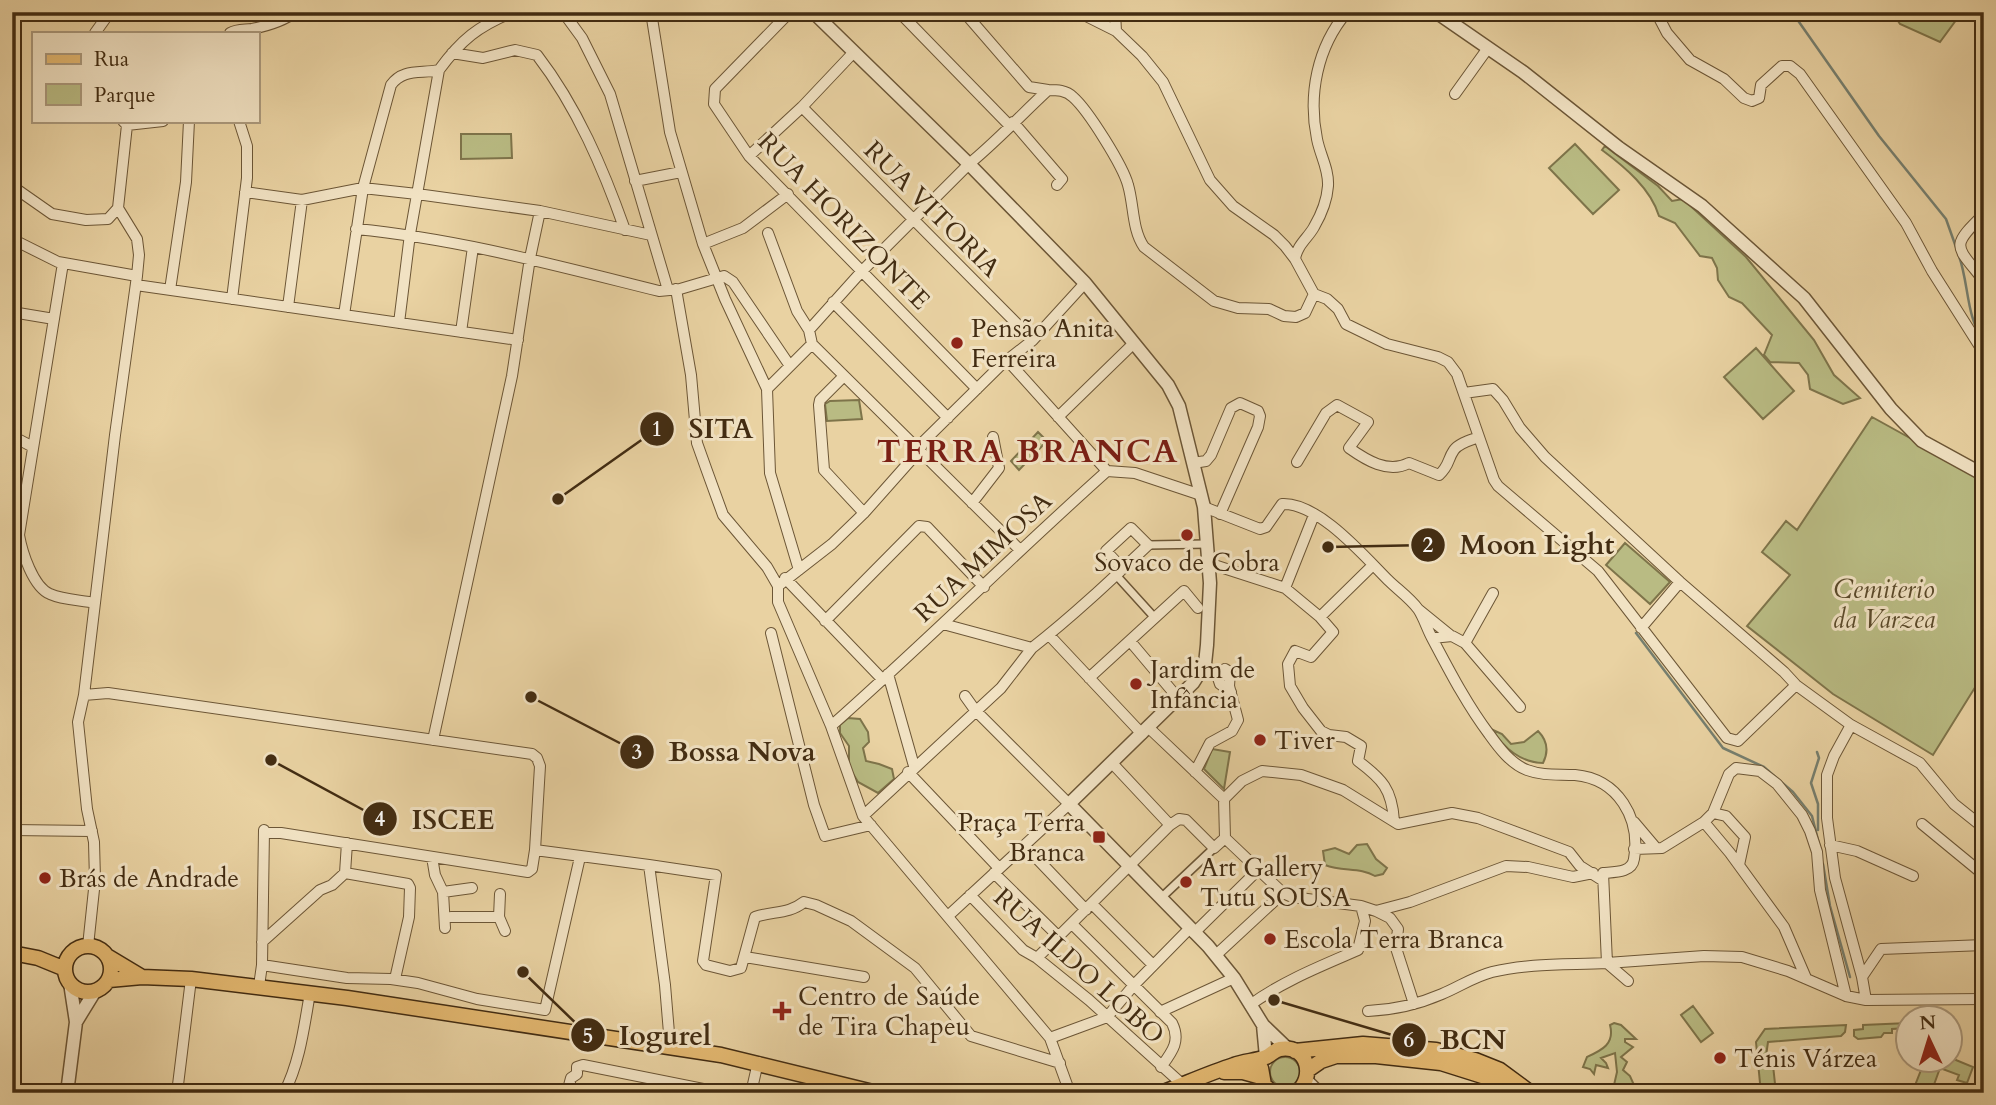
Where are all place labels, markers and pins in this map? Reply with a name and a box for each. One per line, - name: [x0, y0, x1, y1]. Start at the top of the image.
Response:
- place label: Pensão Anita Ferreira: [971, 311, 1114, 376]
- marker: Pensão Anita Ferreira: [949, 335, 965, 351]
- callout: SITA: [639, 404, 767, 453]
- callout: Moon Light: [1411, 520, 1629, 569]
- marker: Sovaco de Cobra: [1179, 527, 1195, 543]
- place label: Sovaco de Cobra: [1094, 545, 1280, 580]
- place label: Jardim de Infância: [1146, 652, 1255, 717]
- marker: Jardim de Infância: [1128, 676, 1144, 692]
- place label: Tiver: [1274, 723, 1335, 758]
- callout: Bossa Nova: [619, 727, 829, 776]
- marker: Tiver: [1252, 732, 1268, 748]
- callout: ISCEE: [363, 794, 509, 843]
- place label: Praça Terra Branca: [958, 805, 1085, 870]
- marker: Praça Terra Branca: [1091, 829, 1107, 845]
- place label: Art Gallery Tutu SOUSA: [1200, 850, 1352, 915]
- place label: Brás de Andrade: [59, 861, 239, 896]
- marker: Brás de Andrade: [37, 870, 53, 886]
- marker: Art Gallery Tutu SOUSA: [1178, 874, 1194, 890]
- place label: Escola Terra Branca: [1284, 922, 1504, 957]
- marker: Escola Terra Branca: [1262, 931, 1278, 947]
- place label: Centro de Saúde de Tira Chapeu: [798, 979, 980, 1044]
- marker: Centro de Saúde de Tira Chapeu: [772, 1001, 792, 1021]
- callout: Iogurel: [570, 1011, 726, 1060]
- callout: BCN: [1391, 1015, 1520, 1064]
- place label: Ténis Várzea: [1734, 1041, 1877, 1076]
- marker: Ténis Várzea: [1712, 1050, 1728, 1066]

